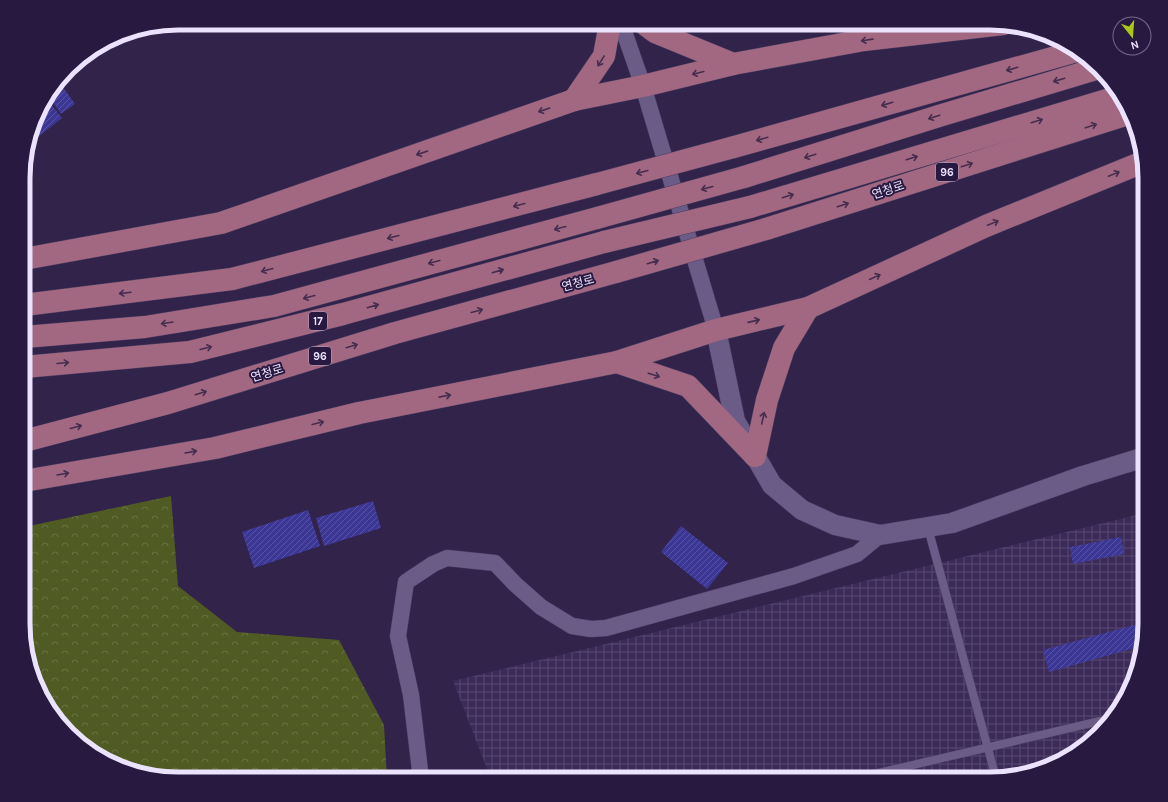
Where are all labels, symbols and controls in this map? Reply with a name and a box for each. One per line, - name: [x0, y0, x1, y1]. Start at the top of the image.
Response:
- north arrow: [1112, 16, 1152, 56]
- one-way arrow: [860, 36, 873, 44]
- text: N: [1129, 38, 1140, 52]
- one-way arrow: [596, 55, 604, 67]
- one-way arrow: [1006, 66, 1019, 73]
- one-way arrow: [692, 69, 705, 77]
- one-way arrow: [1053, 77, 1066, 84]
- one-way arrow: [881, 101, 894, 108]
- one-way arrow: [539, 107, 551, 115]
- one-way arrow: [928, 114, 941, 121]
- one-way arrow: [1030, 117, 1043, 124]
- one-way arrow: [1084, 122, 1097, 129]
- one-way arrow: [756, 136, 769, 144]
- one-way arrow: [415, 150, 428, 157]
- one-way arrow: [804, 153, 817, 160]
- one-way arrow: [906, 154, 919, 161]
- one-way arrow: [960, 161, 973, 168]
- road number: 96: [936, 163, 958, 181]
- one-way arrow: [636, 169, 649, 176]
- one-way arrow: [1108, 170, 1120, 177]
- street label: 연청로: [870, 178, 906, 202]
- one-way arrow: [700, 184, 713, 192]
- one-way arrow: [781, 192, 794, 199]
- one-way arrow: [512, 201, 525, 209]
- one-way arrow: [837, 201, 850, 208]
- one-way arrow: [987, 218, 999, 226]
- one-way arrow: [553, 225, 566, 232]
- one-way arrow: [387, 234, 400, 241]
- one-way arrow: [646, 258, 659, 265]
- one-way arrow: [428, 259, 441, 267]
- one-way arrow: [261, 267, 274, 274]
- one-way arrow: [492, 267, 505, 274]
- street label: 연청로: [560, 272, 596, 294]
- one-way arrow: [869, 273, 881, 280]
- one-way arrow: [119, 289, 132, 296]
- one-way arrow: [303, 294, 316, 301]
- one-way arrow: [366, 302, 379, 309]
- one-way arrow: [470, 306, 483, 314]
- road number: 17: [309, 312, 327, 330]
- one-way arrow: [747, 316, 760, 324]
- one-way arrow: [161, 319, 174, 327]
- one-way arrow: [346, 342, 358, 350]
- one-way arrow: [199, 343, 212, 351]
- road number: 96: [309, 347, 331, 365]
- one-way arrow: [56, 360, 69, 367]
- street label: 연청로: [249, 361, 285, 385]
- one-way arrow: [648, 371, 660, 379]
- one-way arrow: [194, 389, 207, 396]
- one-way arrow: [438, 392, 451, 400]
- one-way arrow: [760, 412, 768, 425]
- one-way arrow: [311, 419, 324, 427]
- one-way arrow: [69, 423, 82, 431]
- one-way arrow: [184, 448, 197, 456]
- one-way arrow: [56, 470, 69, 478]

